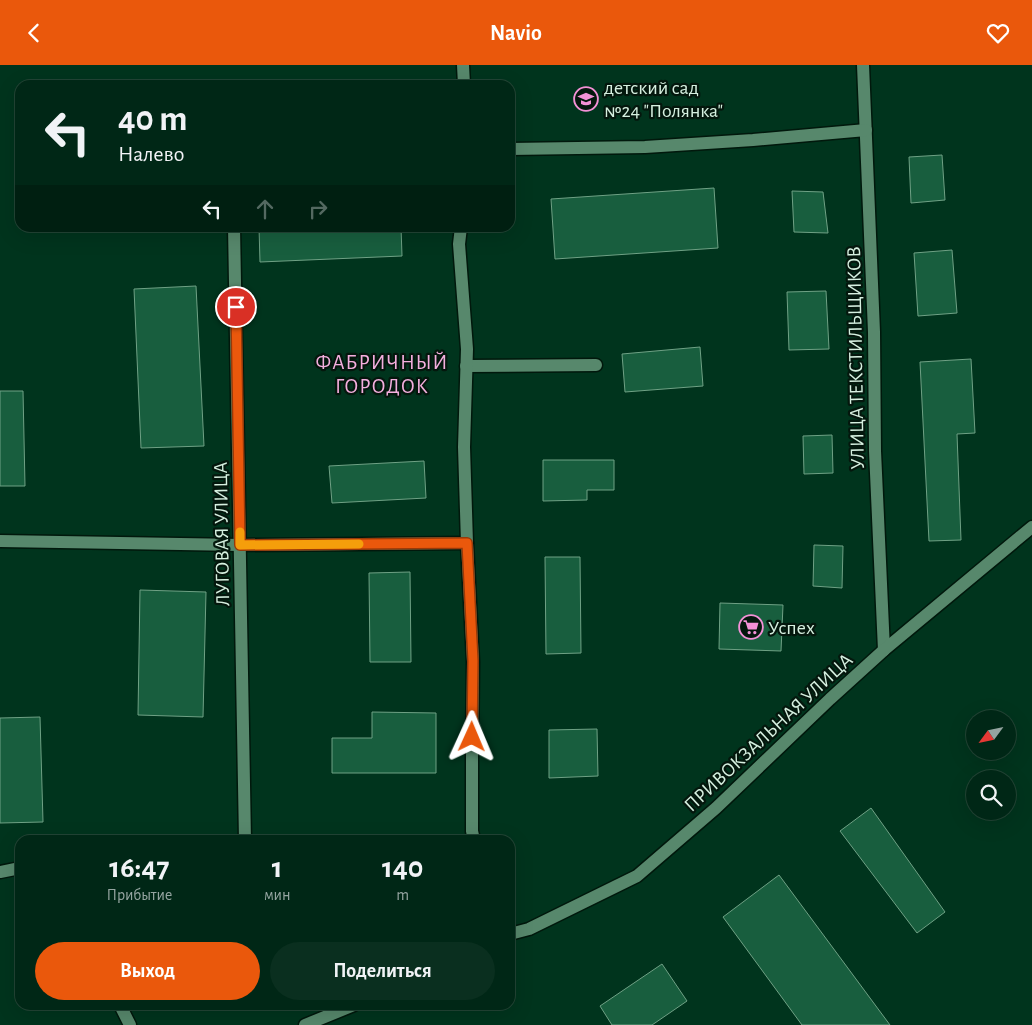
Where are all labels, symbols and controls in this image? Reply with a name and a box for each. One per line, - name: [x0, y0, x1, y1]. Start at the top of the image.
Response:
- icon: back: [20, 19, 48, 47]
- icon: heart: [984, 19, 1012, 47]
- text: Navio: [490, 22, 542, 44]
- place label: детский сад №24 "Полянка": [604, 78, 723, 121]
- school or university icon: детский сад №24 "Полянка": [573, 86, 599, 112]
- icon: left: [35, 100, 100, 165]
- text: 40 m: [118, 102, 187, 137]
- text: Налево: [118, 143, 184, 165]
- icon: left: [198, 195, 226, 223]
- icon: ahead: [251, 195, 279, 223]
- icon: right: [304, 195, 332, 223]
- street label: УЛИЦА ТЕКСТИЛЬЩИКОВ: [844, 246, 868, 470]
- pin: [215, 286, 257, 328]
- icon: arrive: [222, 293, 250, 321]
- district label: ФАБРИЧНЫЙ ГОРОДОК: [316, 351, 448, 397]
- street label: ЛУГОВАЯ УЛИЦА: [211, 461, 233, 606]
- supermarket icon: Успех: [738, 614, 764, 640]
- place label: Успех: [768, 618, 815, 638]
- street label: ПРИВОКЗАЛЬНАЯ УЛИЦА: [681, 650, 857, 816]
- position arrow: [445, 710, 497, 762]
- north arrow: [966, 710, 1016, 760]
- map controls: [966, 710, 1016, 820]
- button: search: [966, 770, 1016, 820]
- text: 16:47: [109, 853, 170, 883]
- text: 1: [272, 853, 283, 883]
- text: 140: [382, 853, 423, 883]
- text: Прибытие: [106, 887, 172, 903]
- text: мин: [264, 887, 290, 903]
- text: m: [396, 887, 409, 903]
- button: Выход: [35, 942, 260, 1000]
- button: Поделиться: [270, 942, 495, 1000]

